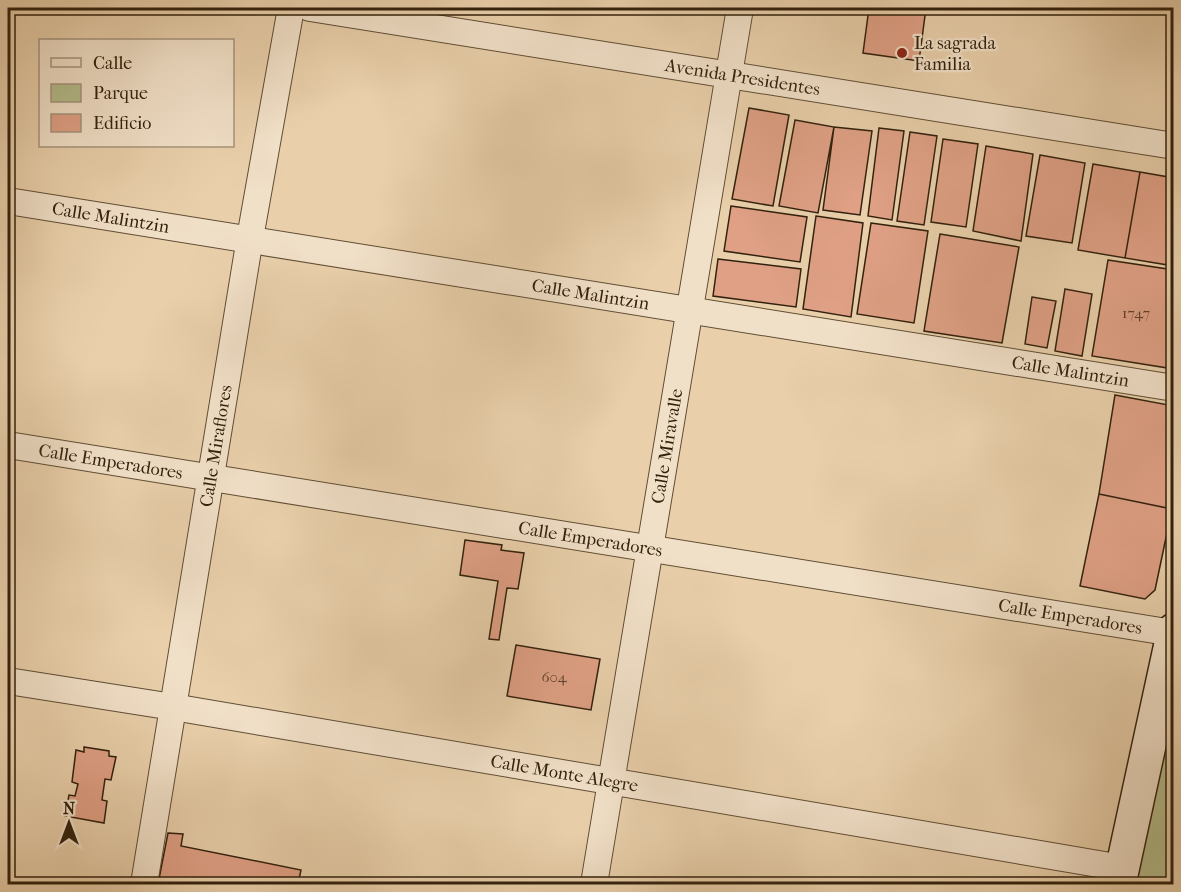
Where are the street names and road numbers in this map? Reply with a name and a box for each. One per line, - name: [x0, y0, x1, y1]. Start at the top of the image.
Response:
- street label: Avenida Presidentes: [662, 54, 822, 100]
- street label: Calle Malintzin: [50, 198, 171, 237]
- street label: Calle Malintzin: [530, 275, 651, 314]
- street label: Calle Malintzin: [1010, 352, 1131, 391]
- street label: Calle Miraflores: [196, 383, 236, 508]
- street label: Calle Miravalle: [647, 387, 687, 505]
- street label: Calle Emperadores: [37, 440, 185, 484]
- street label: Calle Emperadores: [517, 517, 664, 561]
- street label: Calle Emperadores: [997, 594, 1144, 638]
- street label: Calle Monte Alegre: [489, 751, 640, 796]

